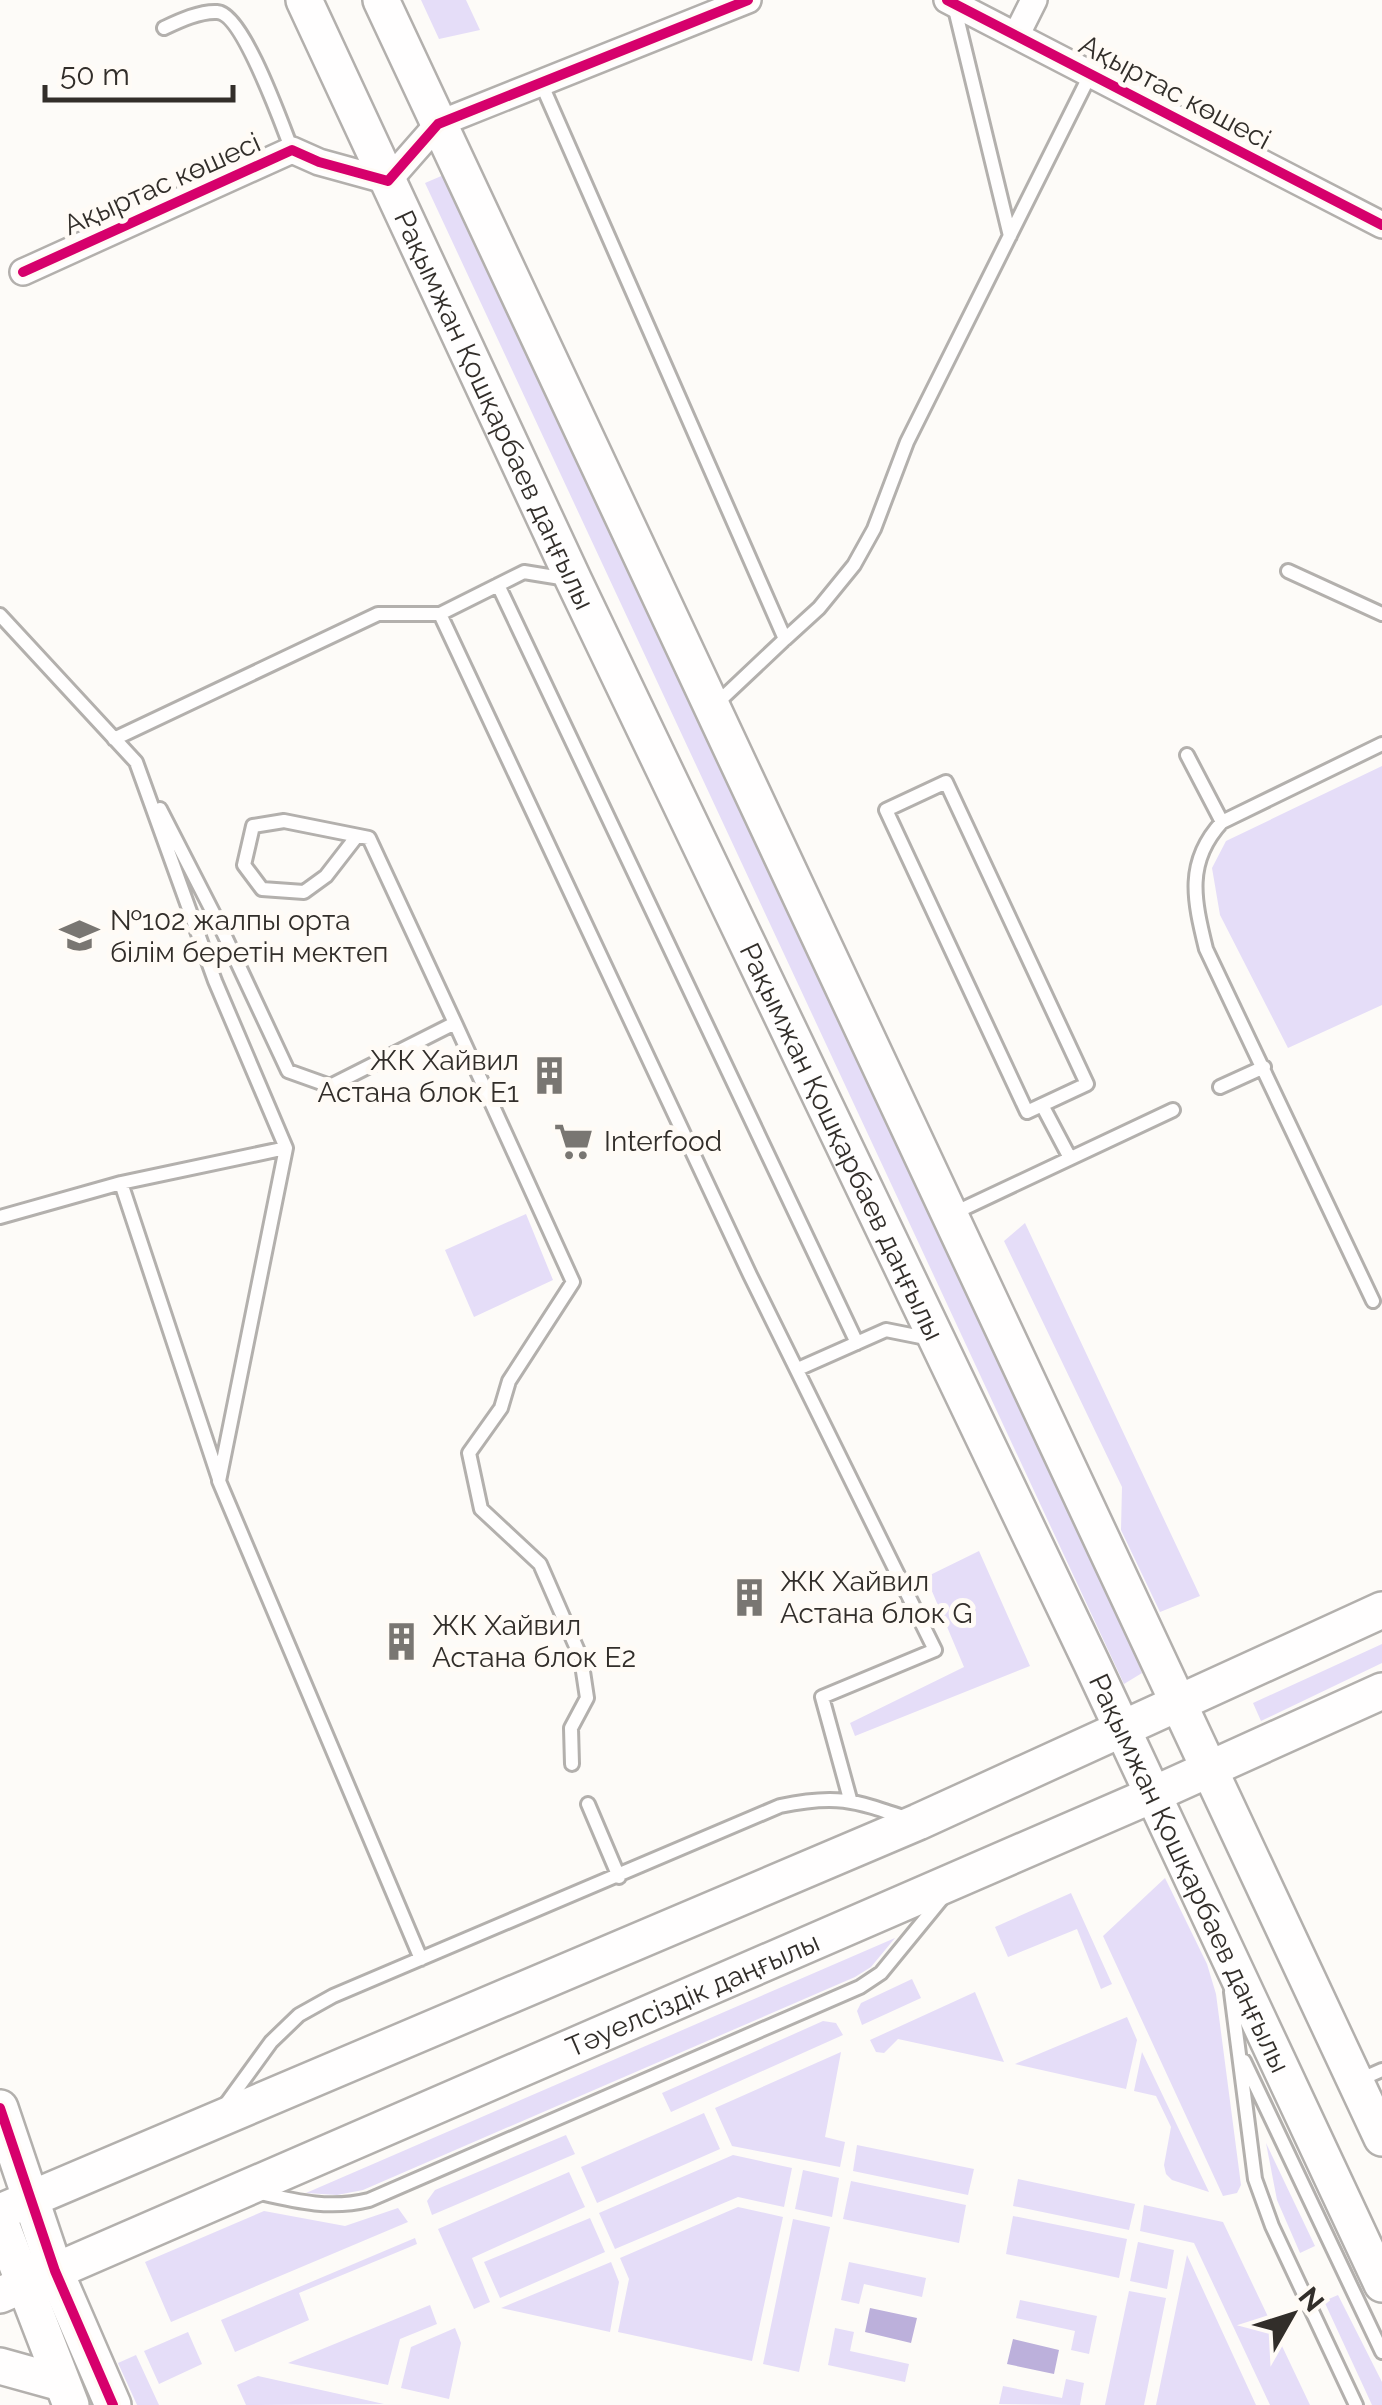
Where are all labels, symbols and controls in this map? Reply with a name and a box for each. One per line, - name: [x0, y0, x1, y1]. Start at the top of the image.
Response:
- street label: Ақыртас көшесі: [1074, 28, 1276, 156]
- scale bar: [45, 40, 232, 102]
- text: 50 m: [60, 57, 130, 92]
- street label: Ақыртас көшесі: [58, 126, 266, 242]
- street label: Рақымжан Қошқарбаев даңғылы: [388, 205, 602, 615]
- place label: №102 жалпы орта білім беретін мектеп: [110, 904, 388, 969]
- school or university icon: №102 жалпы орта білім беретін мектеп: [59, 915, 101, 957]
- street label: Рақымжан Қошқарбаев даңғылы: [733, 938, 951, 1345]
- place label: ЖК Хайвил Астана блок E1: [318, 1044, 519, 1109]
- building icon: ЖК Хайвил Астана блок E1: [528, 1055, 570, 1097]
- supermarket icon: Interfood: [553, 1120, 595, 1162]
- place label: Interfood: [604, 1125, 722, 1158]
- place label: ЖК Хайвил Астана блок G: [780, 1565, 973, 1630]
- building icon: ЖК Хайвил Астана блок G: [729, 1576, 771, 1618]
- place label: ЖК Хайвил Астана блок E2: [432, 1609, 636, 1674]
- building icon: ЖК Хайвил Астана блок E2: [381, 1620, 423, 1662]
- street label: Рақымжан Қошқарбаев даңғылы: [1082, 1668, 1297, 2078]
- street label: Тәуелсіздік даңғылы: [561, 1925, 824, 2064]
- north arrow: [1242, 2265, 1342, 2365]
- text: N: [1291, 2281, 1331, 2318]

